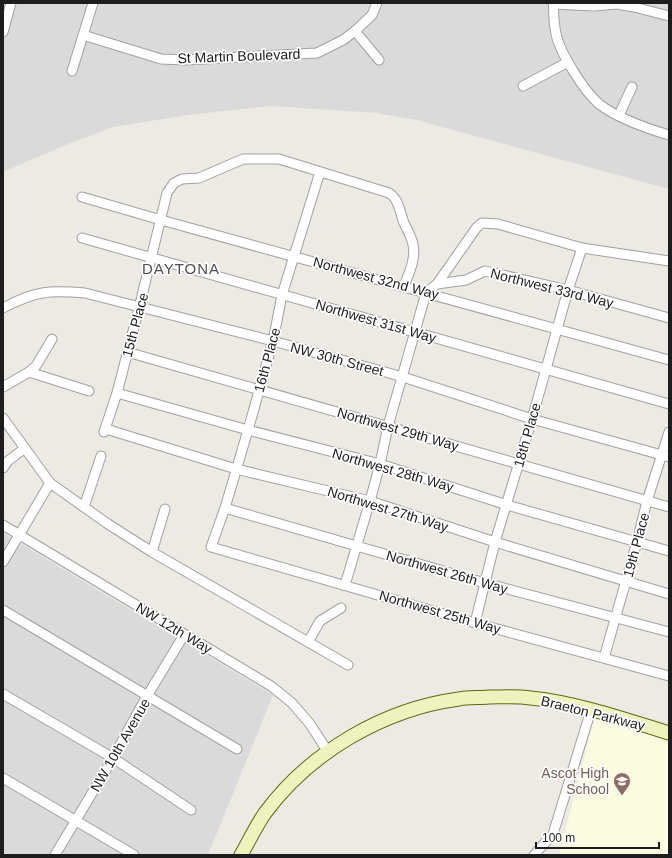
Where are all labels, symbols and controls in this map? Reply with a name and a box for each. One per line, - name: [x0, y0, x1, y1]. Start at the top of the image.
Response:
- street label: St Martin Boulevard: [177, 46, 301, 66]
- street label: Northwest 32nd Way: [311, 254, 441, 302]
- district label: DAYTONA: [142, 260, 220, 277]
- street label: Northwest 33rd Way: [489, 265, 615, 311]
- street label: 15th Place: [119, 291, 151, 359]
- street label: Northwest 31st Way: [314, 296, 438, 346]
- street label: 16th Place: [251, 326, 283, 394]
- street label: NW 30th Street: [289, 339, 385, 379]
- street label: 18th Place: [510, 401, 544, 469]
- street label: Northwest 29th Way: [335, 404, 461, 454]
- street label: Northwest 28th Way: [330, 445, 456, 495]
- street label: Northwest 27th Way: [326, 483, 450, 535]
- street label: 19th Place: [620, 511, 652, 579]
- street label: Northwest 26th Way: [384, 547, 510, 597]
- street label: Northwest 25th Way: [377, 587, 503, 637]
- street label: NW 12th Way: [133, 599, 215, 657]
- street label: Braeton Parkway: [539, 692, 647, 734]
- street label: NW 10th Avenue: [87, 695, 153, 794]
- place label: Ascot High School: [541, 765, 609, 797]
- school or university icon: Ascot High School: [612, 771, 632, 796]
- scale bar: [536, 824, 659, 850]
- text: 100 m: [542, 831, 575, 845]

